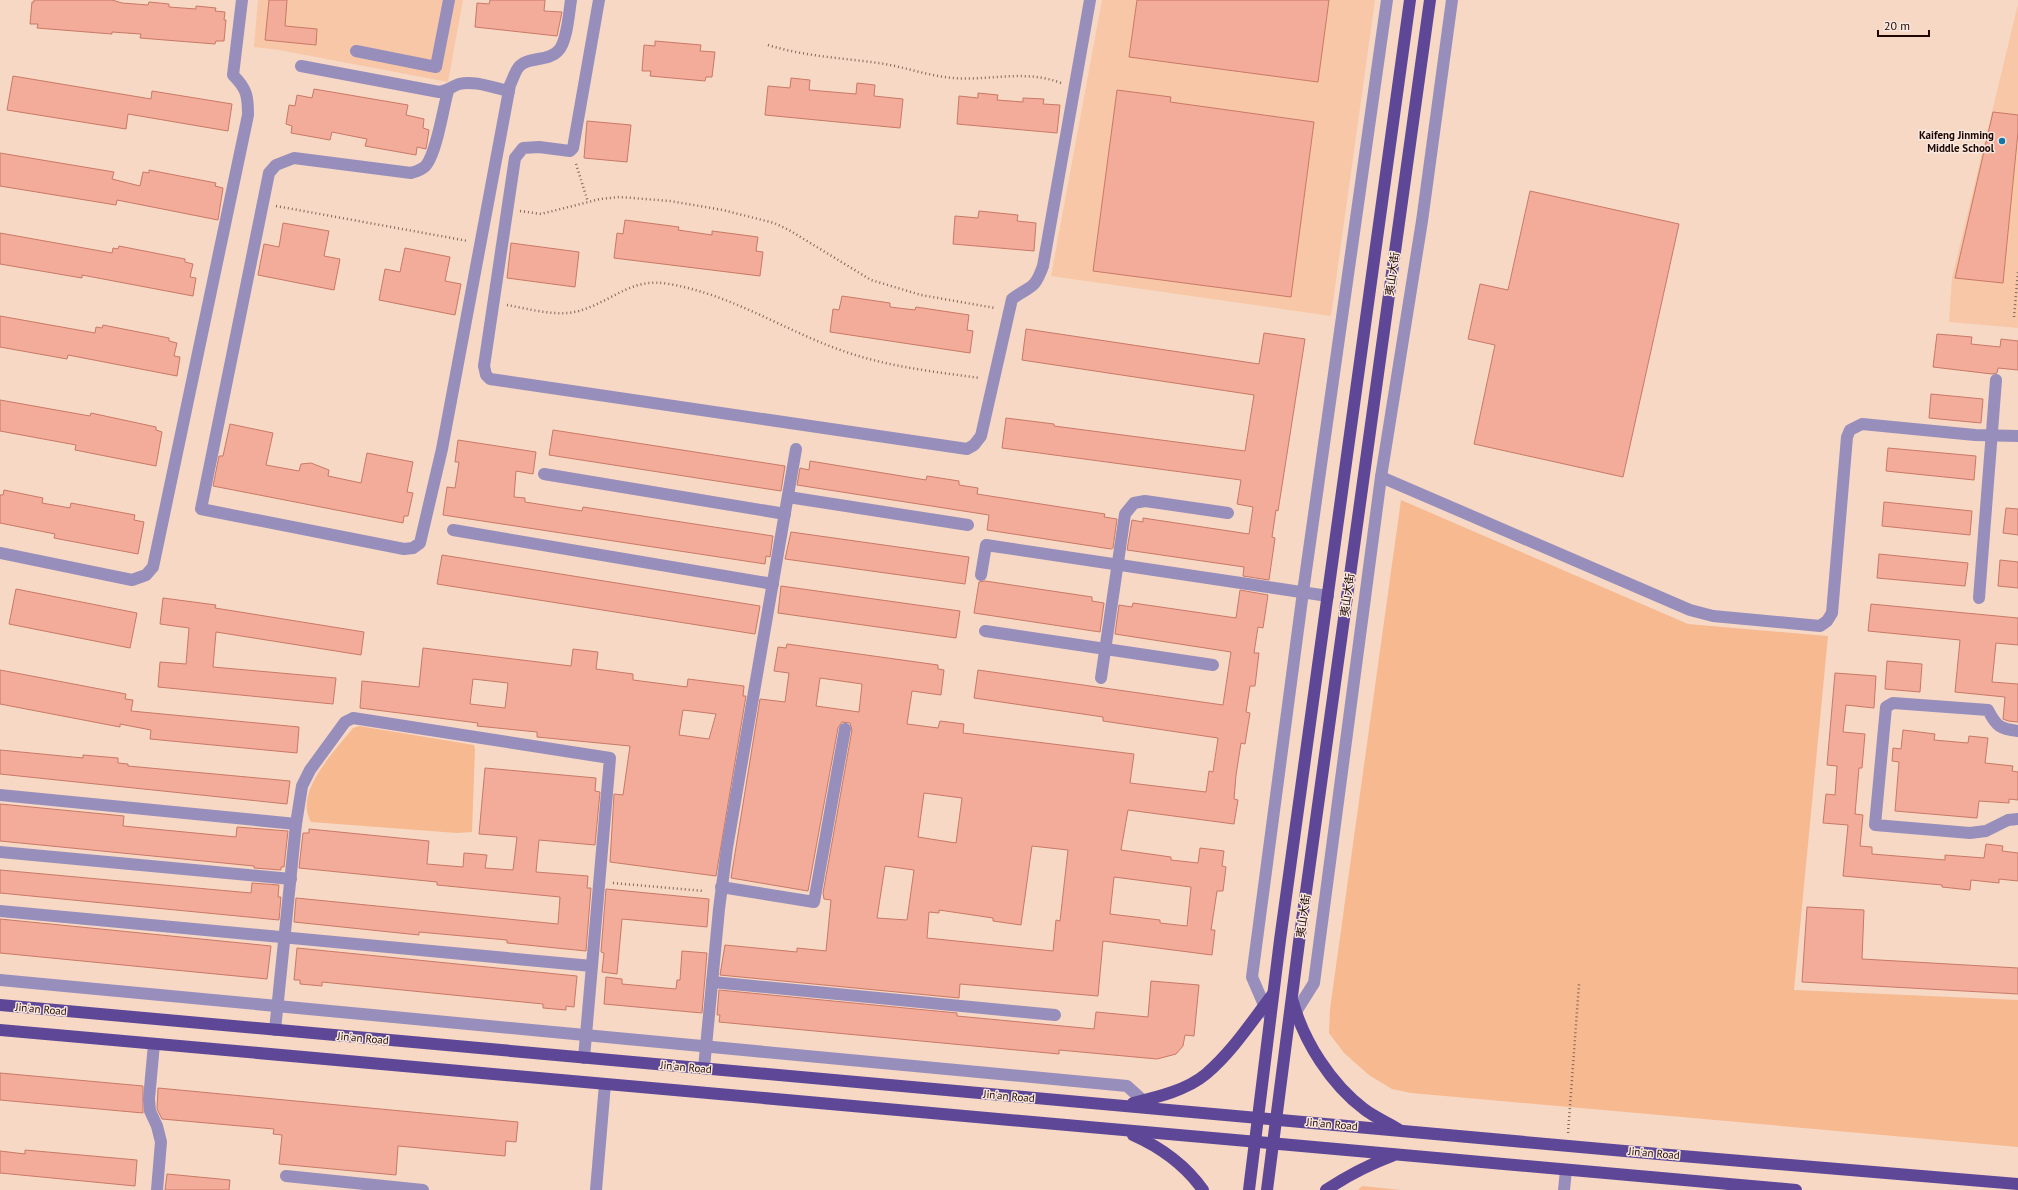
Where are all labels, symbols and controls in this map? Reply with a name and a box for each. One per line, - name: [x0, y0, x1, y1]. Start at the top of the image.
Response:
- scale bar: [1878, 12, 1929, 38]
- text: 20 m: [1884, 18, 1910, 33]
- place label: Kaifeng Jinming Middle School: [1919, 128, 1995, 155]
- marker: Kaifeng Jinming Middle School: [1997, 136, 2007, 146]
- street label: 夷山大街: [1382, 251, 1402, 297]
- street label: 夷山大街: [1337, 572, 1357, 618]
- street label: 夷山大街: [1293, 893, 1313, 939]
- street label: Jin'an Road: [14, 1000, 67, 1018]
- street label: Jin'an Road: [336, 1029, 389, 1047]
- street label: Jin'an Road: [659, 1058, 712, 1076]
- street label: Jin'an Road: [982, 1087, 1035, 1105]
- street label: Jin'an Road: [1305, 1115, 1358, 1133]
- street label: Jin'an Road: [1627, 1144, 1680, 1162]

